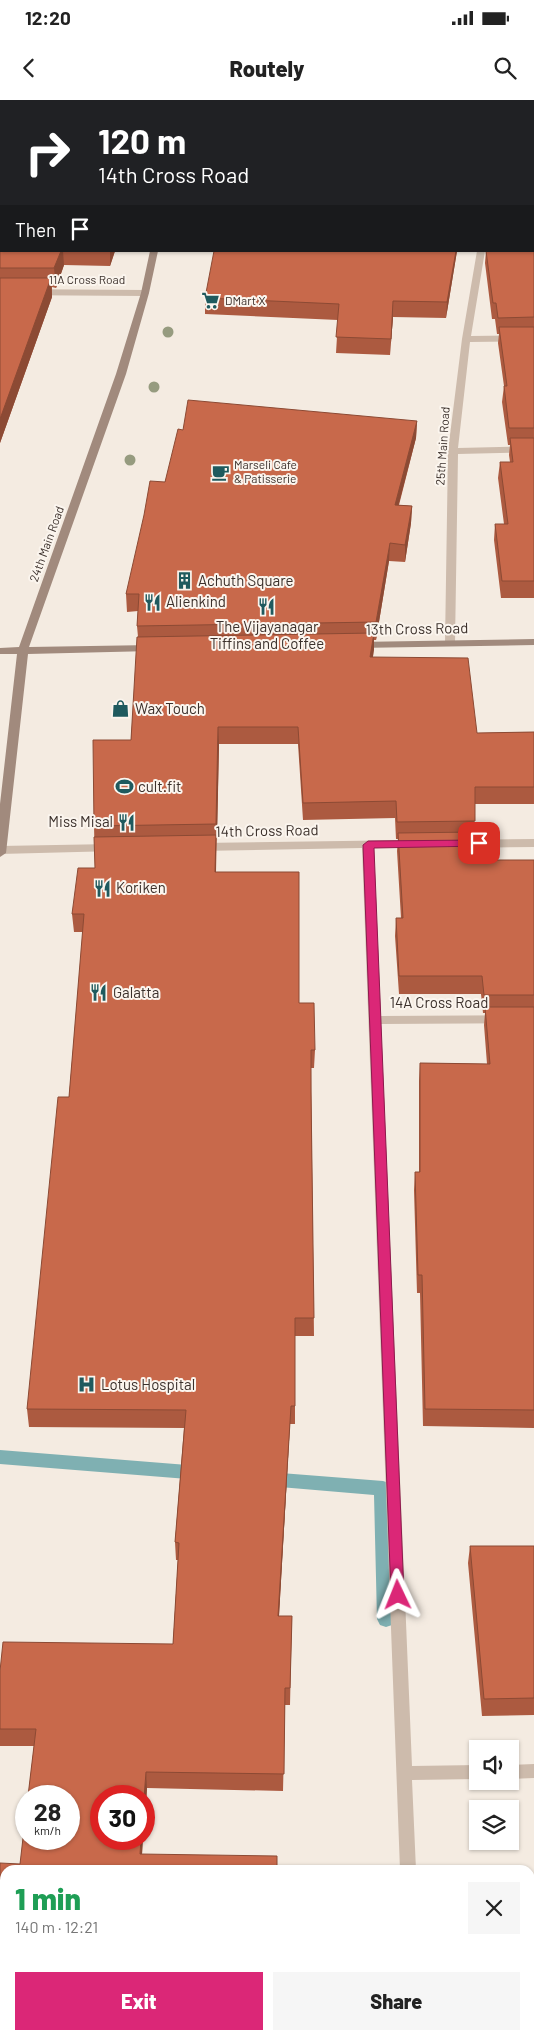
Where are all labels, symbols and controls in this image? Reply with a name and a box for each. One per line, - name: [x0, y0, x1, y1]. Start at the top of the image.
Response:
- text: 12:20: [25, 6, 71, 29]
- icon: back: [15, 54, 43, 82]
- icon: search: [491, 54, 519, 82]
- text: Routely: [229, 55, 305, 81]
- text: 120 m: [98, 119, 186, 161]
- icon: right: [15, 120, 80, 185]
- text: 14th Cross Road: [98, 161, 249, 187]
- icon: arrive: [66, 215, 94, 243]
- text: Then: [15, 218, 56, 241]
- street label: 11A Cross Road: [49, 272, 125, 286]
- supermarket icon: DMart X: [201, 291, 221, 311]
- place label: DMart X: [225, 293, 266, 307]
- street label: 25th Main Road: [432, 406, 452, 486]
- place label: Marseli Cafe & Patisserie: [234, 457, 297, 485]
- cafe icon: Marseli Cafe & Patisserie: [210, 462, 230, 482]
- street label: 24th Main Road: [26, 504, 66, 583]
- building icon: Achuth Square: [174, 571, 194, 591]
- place label: Achuth Square: [198, 571, 294, 589]
- restaurant icon: Alienkind: [142, 592, 162, 612]
- place label: Alienkind: [166, 592, 226, 610]
- restaurant icon: The Vijayanagar Tiffins and Coffee: [257, 596, 277, 616]
- place label: The Vijayanagar Tiffins and Coffee: [210, 617, 324, 652]
- street label: 13th Cross Road: [366, 618, 468, 638]
- shop icon: Wax Touch: [111, 699, 131, 719]
- place label: Wax Touch: [135, 699, 205, 717]
- sports icon: cult.fit: [114, 777, 134, 797]
- place label: cult.fit: [138, 777, 182, 795]
- place label: Miss Misal: [48, 812, 113, 830]
- restaurant icon: Miss Misal: [117, 812, 137, 832]
- street label: 14th Cross Road: [215, 820, 319, 840]
- pin: [458, 822, 500, 864]
- icon: arrive: [465, 829, 493, 857]
- restaurant icon: Koriken: [92, 878, 112, 898]
- place label: Koriken: [116, 878, 166, 896]
- restaurant icon: Galatta: [89, 983, 109, 1003]
- place label: Galatta: [113, 983, 159, 1001]
- street label: 14A Cross Road: [390, 993, 488, 1011]
- hospital icon: Lotus Hospital: [77, 1375, 97, 1395]
- place label: Lotus Hospital: [101, 1375, 195, 1393]
- position arrow: [371, 1568, 423, 1620]
- map controls: [469, 1740, 519, 1850]
- button: sound: [469, 1740, 519, 1790]
- speed limit sign: 30: [90, 1785, 155, 1850]
- text: 28: [34, 1796, 61, 1826]
- button: layers: [469, 1800, 519, 1850]
- text: km/h: [34, 1823, 61, 1837]
- text: 1 min: [15, 1880, 81, 1916]
- button: close: [468, 1882, 520, 1934]
- text: 140 m · 12:21: [15, 1917, 98, 1936]
- button: Exit: [15, 1972, 263, 2030]
- button: Share: [273, 1972, 520, 2030]

